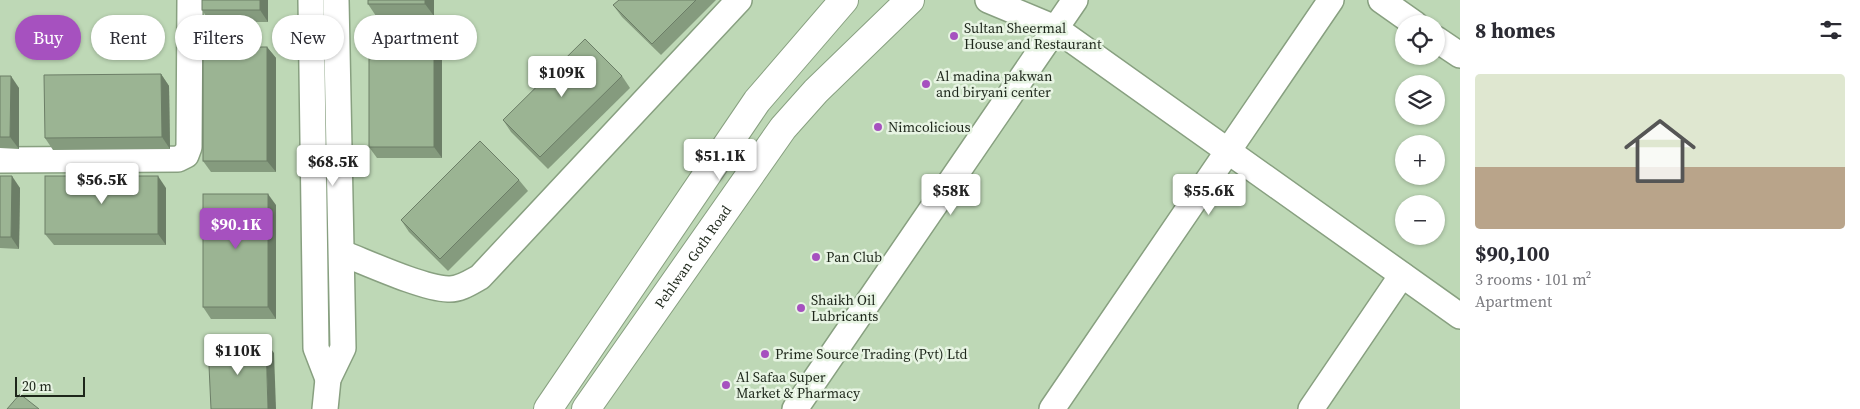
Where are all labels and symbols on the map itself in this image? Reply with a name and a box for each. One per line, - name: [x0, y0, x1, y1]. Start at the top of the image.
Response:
- place label: Sultan Sheermal House and Restaurant: [964, 18, 1102, 54]
- marker: Sultan Sheermal House and Restaurant: [948, 30, 960, 42]
- pin: $109K: [527, 56, 597, 98]
- place label: Al madina pakwan and biryani center: [936, 66, 1053, 102]
- marker: Al madina pakwan and biryani center: [920, 78, 932, 90]
- place label: Nimcolicious: [888, 117, 971, 137]
- marker: Nimcolicious: [872, 121, 884, 133]
- pin: $51.1K: [679, 138, 761, 181]
- pin: $68.5K: [292, 144, 374, 187]
- pin: $56.5K: [61, 162, 143, 205]
- pin: $58K: [921, 174, 981, 216]
- pin: $55.6K: [1168, 174, 1250, 216]
- street label: Pehlwan Goth Road: [650, 201, 736, 312]
- pin: $90.1K: [195, 208, 277, 250]
- place label: Pan Club: [826, 247, 882, 267]
- marker: Pan Club: [810, 251, 822, 263]
- place label: Shaikh Oil Lubricants: [811, 290, 878, 326]
- marker: Shaikh Oil Lubricants: [795, 302, 807, 314]
- pin: $110K: [203, 334, 273, 376]
- place label: Prime Source Trading (Pvt) Ltd: [775, 344, 968, 364]
- marker: Prime Source Trading (Pvt) Ltd: [759, 348, 771, 360]
- place label: Al Safaa Super Market & Pharmacy: [736, 367, 861, 403]
- scale bar: [15, 374, 85, 397]
- marker: Al Safaa Super Market & Pharmacy: [720, 379, 732, 391]

